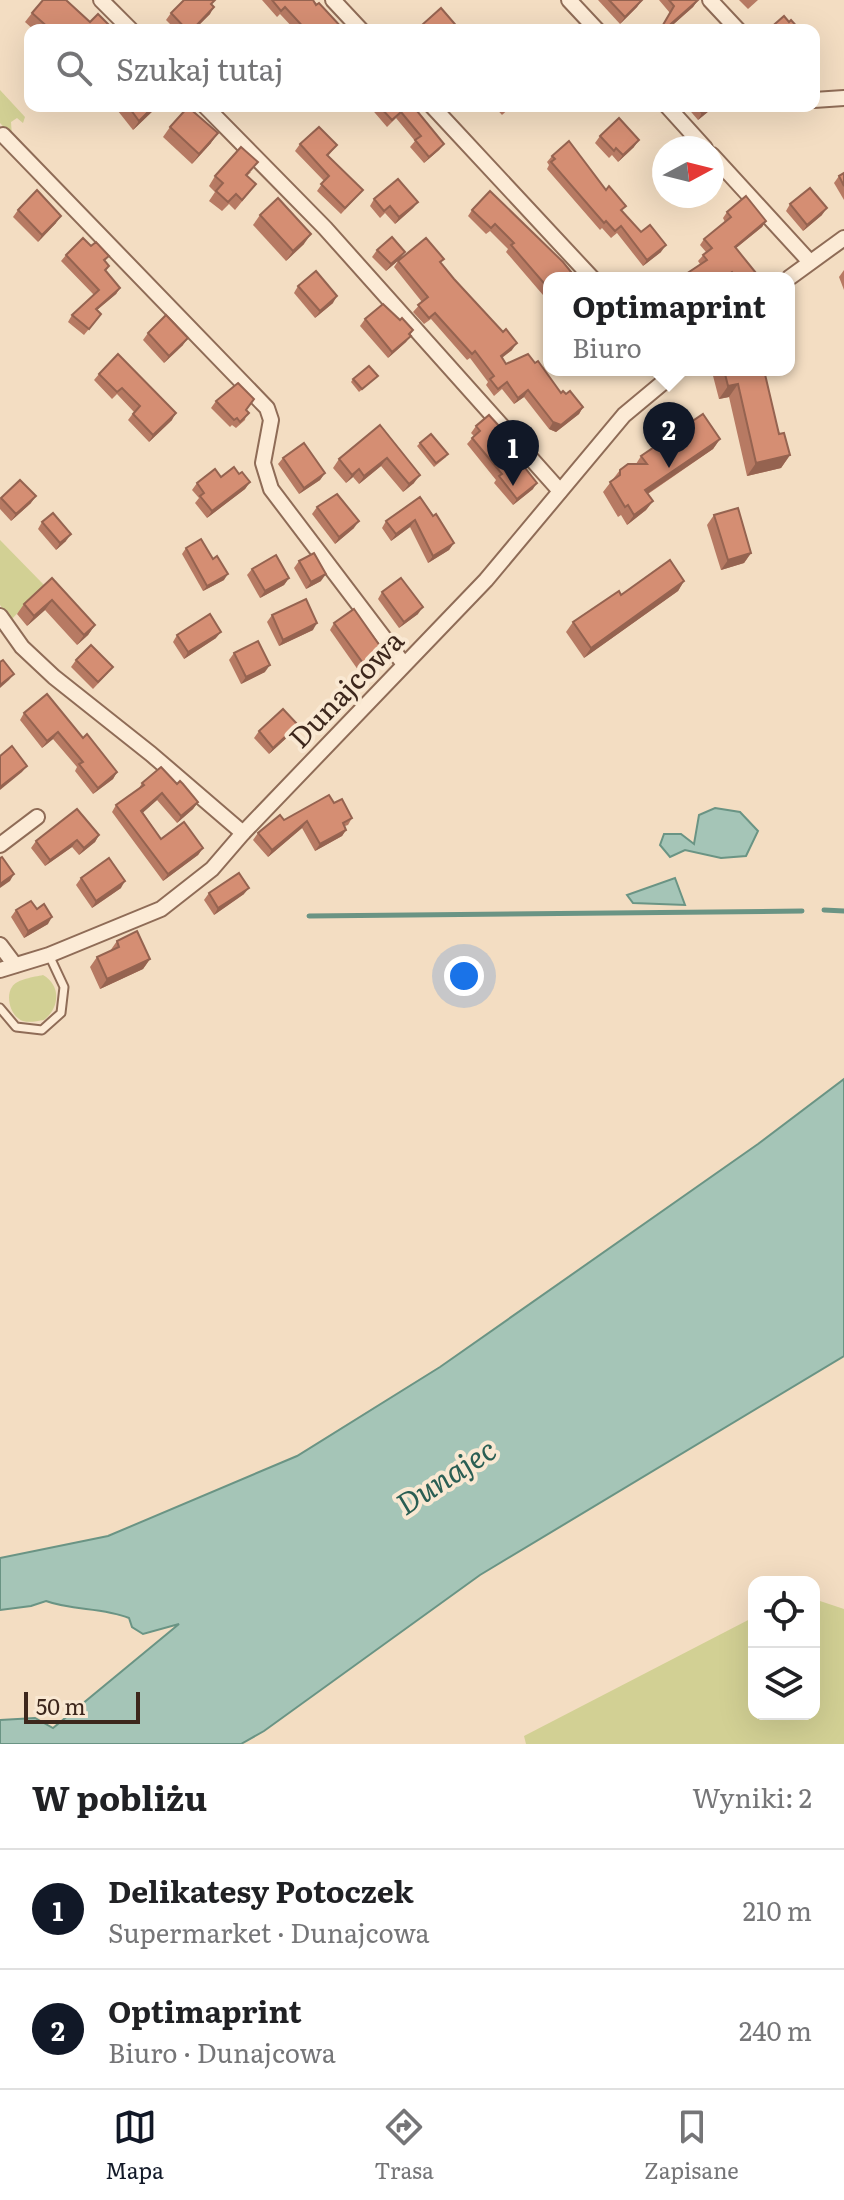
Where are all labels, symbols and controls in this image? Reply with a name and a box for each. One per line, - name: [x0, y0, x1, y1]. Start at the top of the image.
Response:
- search box: [24, 24, 820, 112]
- icon: search: [52, 46, 96, 90]
- text: Szukaj tutaj: [116, 46, 284, 90]
- north arrow: [652, 136, 724, 208]
- popup: [543, 272, 795, 376]
- text: Optimaprint: [572, 283, 766, 327]
- text: Biuro: [572, 327, 642, 366]
- pin: 2: [643, 402, 695, 468]
- pin: 1: [487, 420, 539, 486]
- street label: Dunajcowa: [278, 620, 412, 756]
- your location: [444, 956, 484, 996]
- water label: Dunajec: [386, 1426, 504, 1524]
- map controls: [748, 1576, 820, 1720]
- button: locate: [748, 1576, 820, 1648]
- button: layers: [748, 1648, 820, 1720]
- scale bar: [24, 1688, 140, 1724]
- text: 50 m: [36, 1689, 86, 1722]
- text: W pobliżu: [32, 1771, 207, 1821]
- text: Wyniki: 2: [692, 1777, 812, 1816]
- text: Delikatesy Potoczek: [108, 1868, 414, 1912]
- text: 1: [53, 1890, 63, 1929]
- text: 210 m: [743, 1890, 812, 1929]
- text: Supermarket · Dunajcowa: [108, 1912, 430, 1951]
- text: Optimaprint: [108, 1988, 302, 2032]
- text: 2: [51, 2010, 65, 2049]
- text: 240 m: [739, 2010, 812, 2049]
- text: Biuro · Dunajcowa: [108, 2032, 336, 2071]
- tab: Mapa: [105, 2105, 164, 2186]
- tab: Trasa: [374, 2105, 434, 2186]
- tab: Zapisane: [644, 2105, 739, 2186]

